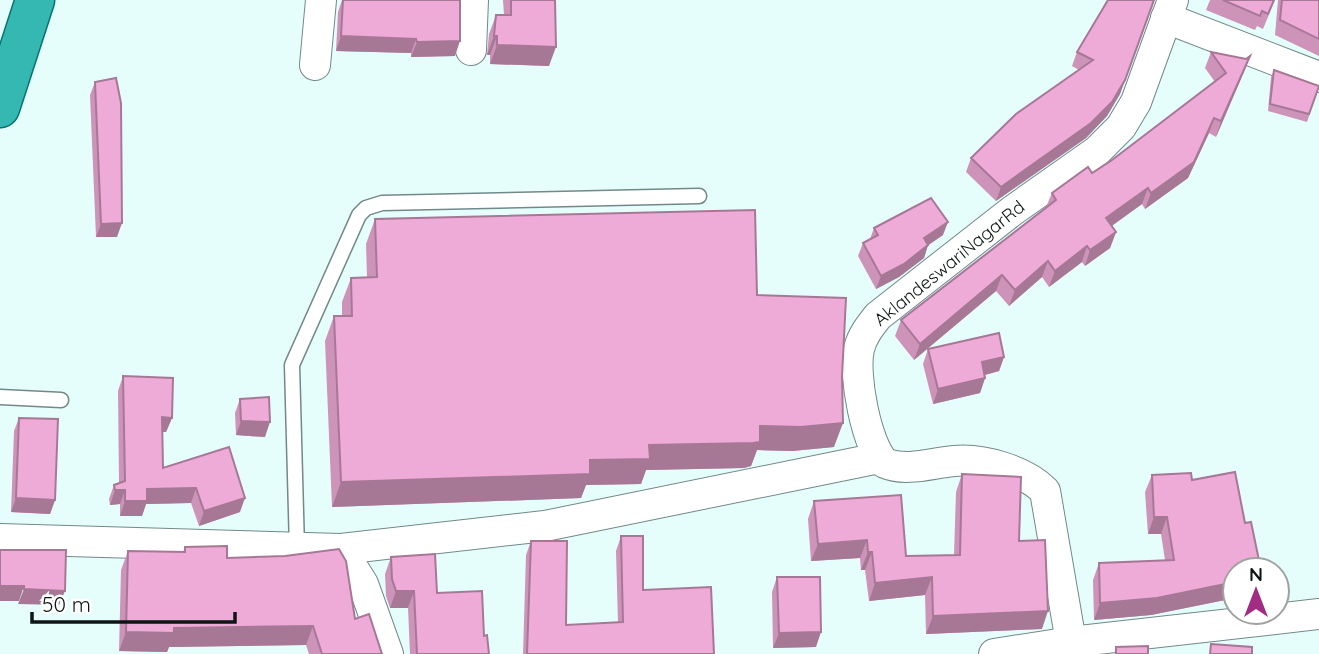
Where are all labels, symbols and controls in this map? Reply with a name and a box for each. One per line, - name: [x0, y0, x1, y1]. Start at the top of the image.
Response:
- street label: AklandeswariNagarRd: [869, 195, 1029, 331]
- north arrow: [1221, 556, 1291, 626]
- text: N: [1249, 562, 1263, 586]
- scale bar: [32, 580, 234, 624]
- text: 50 m: [42, 591, 91, 617]

